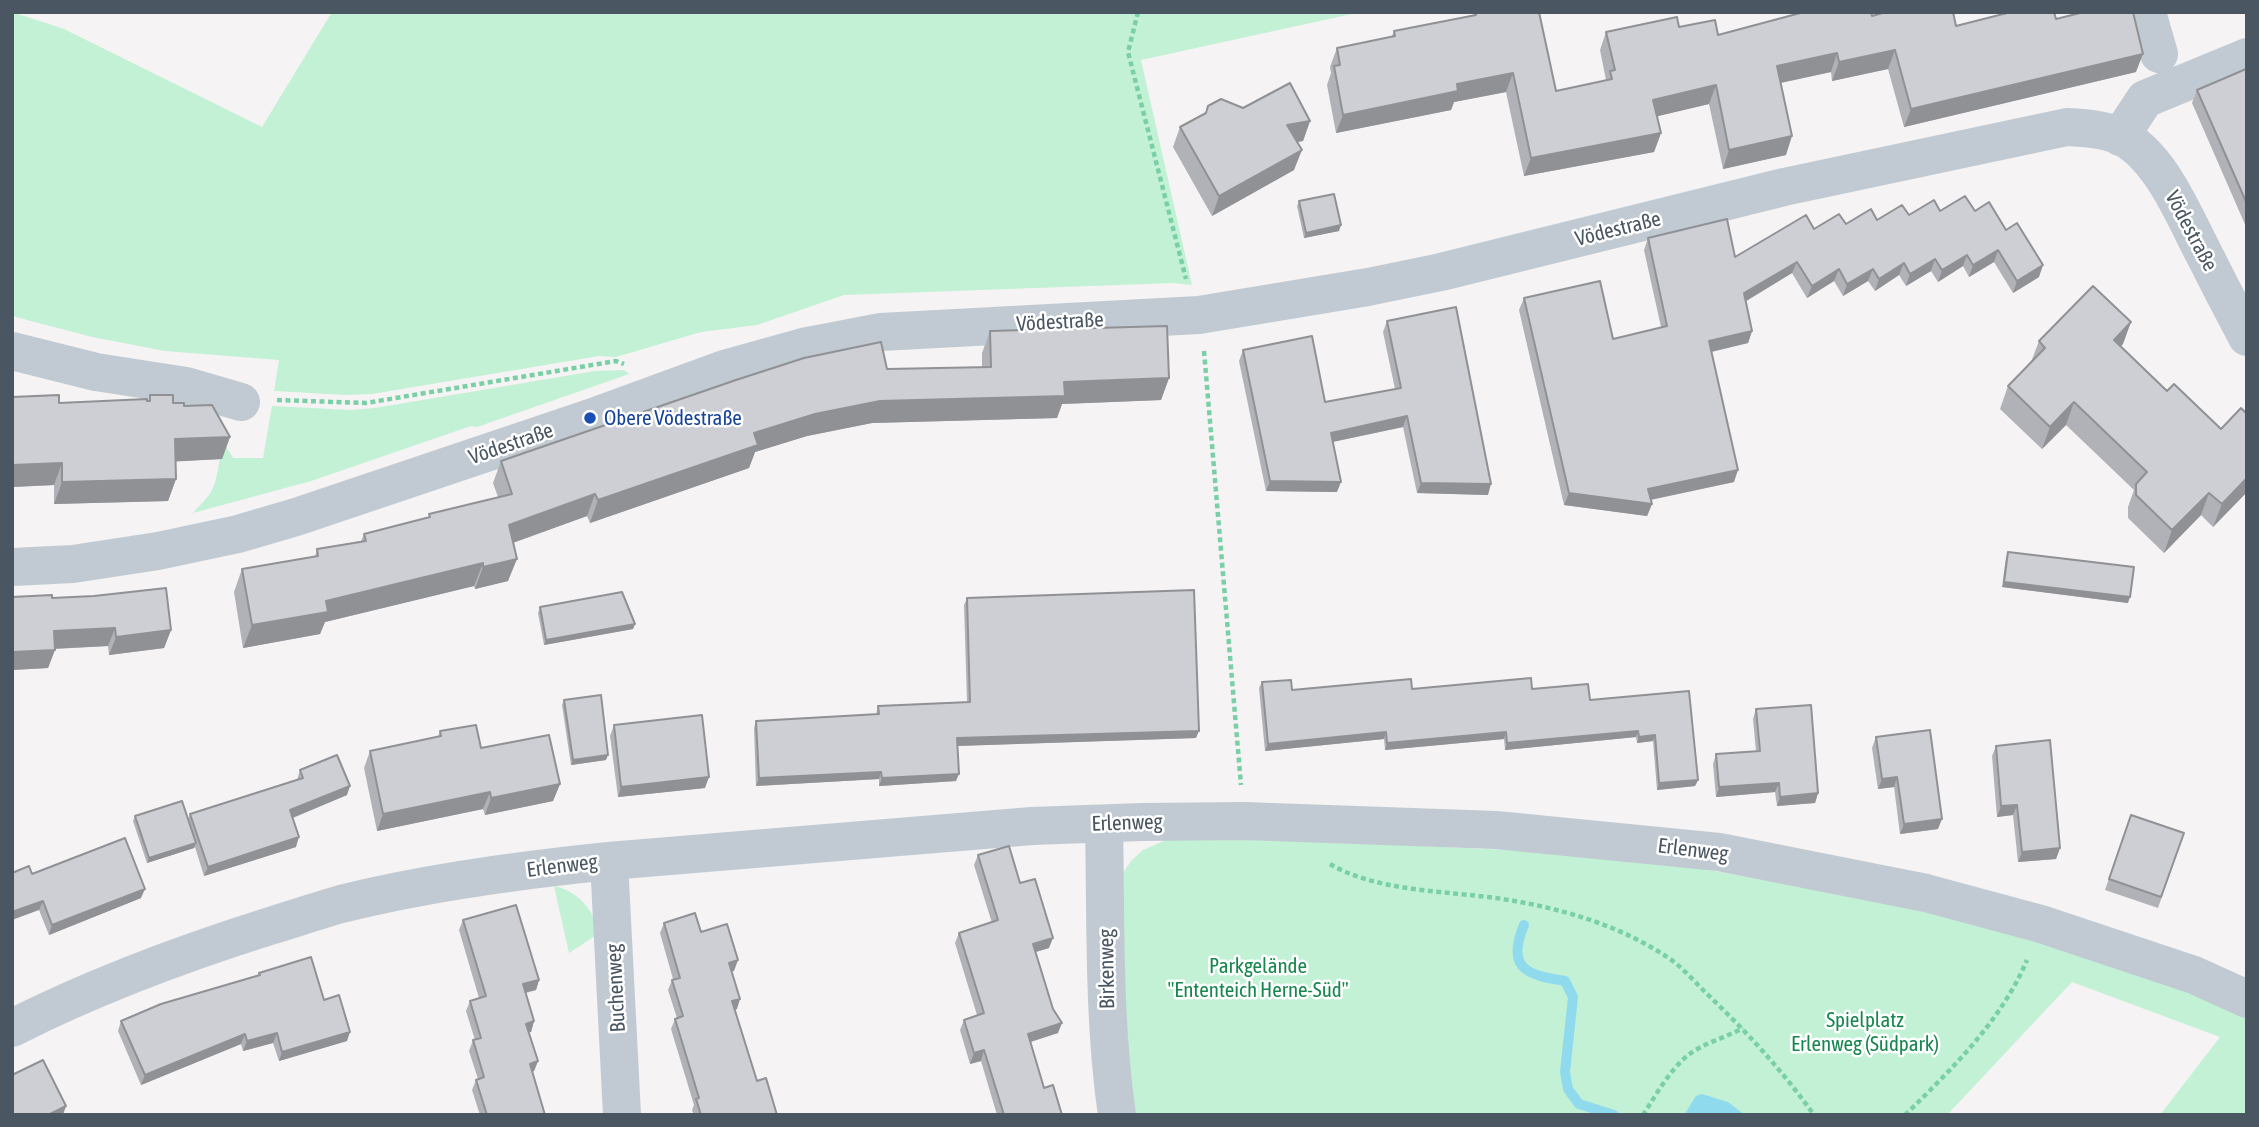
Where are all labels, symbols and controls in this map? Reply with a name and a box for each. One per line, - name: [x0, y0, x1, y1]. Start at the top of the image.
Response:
- street label: Vödestraße: [2159, 186, 2223, 276]
- street label: Vödestraße: [1573, 206, 1663, 252]
- street label: Vödestraße: [1016, 307, 1104, 337]
- place label: Obere Vödestraße: [604, 405, 742, 431]
- marker: Obere Vödestraße: [582, 410, 598, 426]
- street label: Vödestraße: [466, 418, 556, 470]
- street label: Erlenweg: [1091, 809, 1163, 837]
- street label: Erlenweg: [1656, 833, 1730, 867]
- street label: Erlenweg: [525, 849, 599, 883]
- street label: Birkenweg: [1094, 929, 1120, 1009]
- street label: Buchenweg: [601, 943, 631, 1033]
- park label: Parkgelände "Ententeich Herne-Süd": [1167, 953, 1349, 1003]
- park label: Spielplatz Erlenweg (Südpark): [1791, 1007, 1939, 1057]

